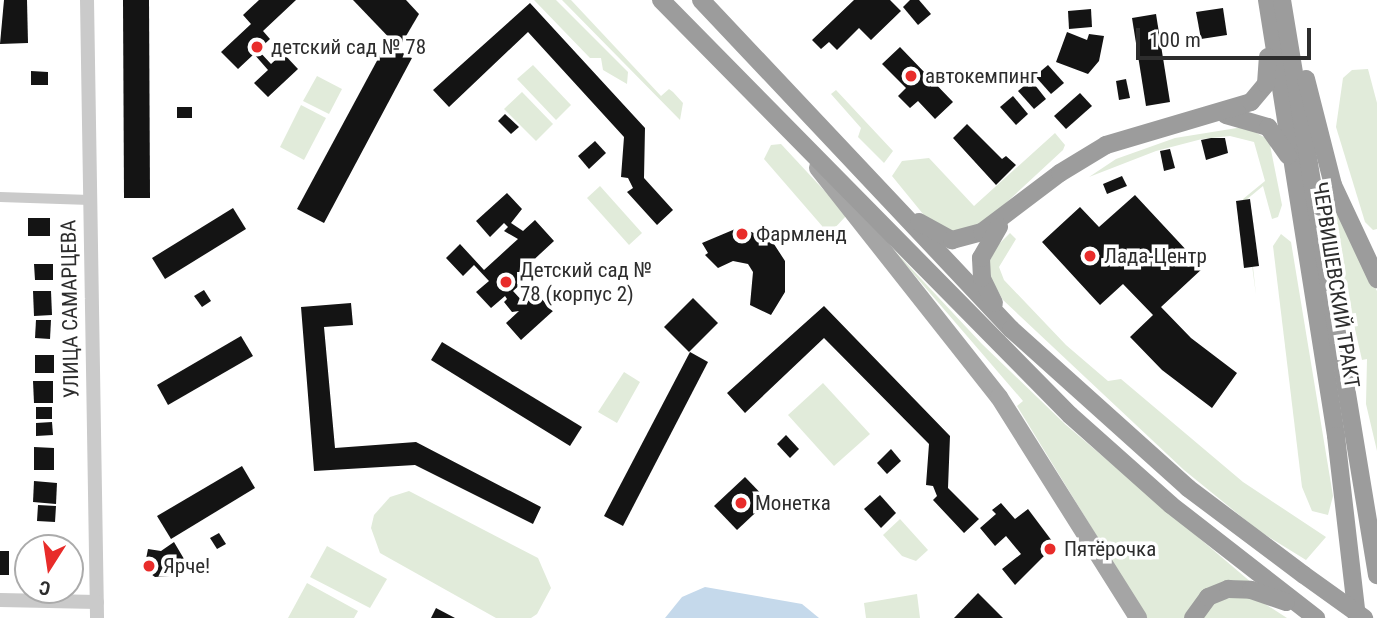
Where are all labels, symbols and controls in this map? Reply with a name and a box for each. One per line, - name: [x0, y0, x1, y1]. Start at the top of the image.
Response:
- scale bar: [1139, 14, 1314, 58]
- text: 100 m: [1149, 28, 1201, 52]
- place label: детский сад № 78: [271, 34, 426, 60]
- marker: детский сад № 78: [249, 39, 265, 55]
- place label: автокемпинг: [925, 63, 1038, 89]
- marker: автокемпинг: [903, 68, 919, 84]
- street label: ЧЕРВИШЕВСКИЙ ТРАКТ: [1307, 180, 1365, 390]
- street label: УЛИЦА САМАРЦЕВА: [56, 219, 84, 399]
- place label: Фармленд: [756, 221, 847, 247]
- marker: Фармленд: [734, 226, 750, 242]
- place label: Лада-Центр: [1104, 243, 1207, 269]
- marker: Лада-Центр: [1082, 248, 1098, 264]
- place label: Детский сад № 78 (корпус 2): [520, 257, 652, 307]
- marker: Детский сад № 78 (корпус 2): [498, 274, 514, 290]
- place label: Монетка: [755, 490, 831, 516]
- marker: Монетка: [733, 495, 749, 511]
- north arrow: [14, 534, 84, 604]
- place label: Пятёрочка: [1064, 536, 1156, 562]
- marker: Пятёрочка: [1042, 541, 1058, 557]
- place label: Ярче!: [163, 553, 210, 579]
- marker: Ярче!: [141, 558, 157, 574]
- text: С: [37, 576, 53, 600]

